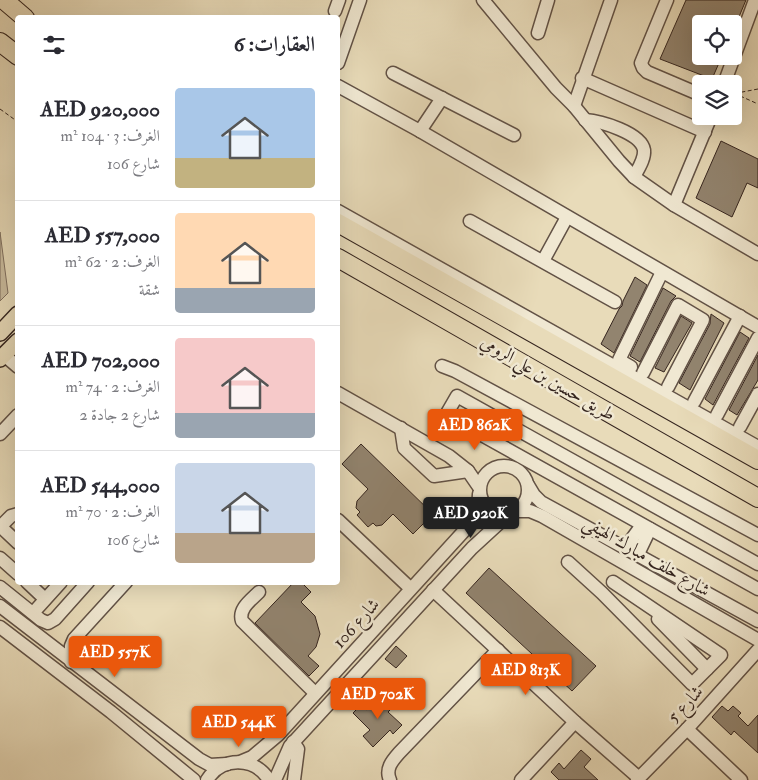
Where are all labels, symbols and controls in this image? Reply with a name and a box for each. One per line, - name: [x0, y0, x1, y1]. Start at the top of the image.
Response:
- map controls: [692, 15, 742, 125]
- button: locate: [692, 15, 742, 65]
- icon: filters: [40, 31, 68, 59]
- text: العقارات: 6: [234, 31, 315, 58]
- button: layers: [692, 75, 742, 125]
- text: AED 920,000: [41, 96, 160, 123]
- icon: home: [215, 108, 275, 168]
- text: الغرف: 3 · 104 m²: [61, 126, 160, 146]
- text: شارع 106: [107, 154, 160, 174]
- text: AED 557,000: [45, 222, 160, 249]
- icon: home: [215, 233, 275, 293]
- text: الغرف: 2 · 62 m²: [65, 252, 160, 272]
- text: شقة: [139, 280, 160, 300]
- street label: طريق حسين بن علي الرومي: [474, 330, 619, 431]
- text: AED 702,000: [42, 347, 160, 374]
- icon: home: [215, 358, 275, 418]
- text: الغرف: 2 · 74 m²: [65, 377, 160, 397]
- text: شارع 2 جادة 2: [79, 405, 160, 425]
- pin: AED 862K: [423, 408, 527, 451]
- text: AED 862K: [439, 415, 511, 435]
- text: AED 544,000: [41, 472, 160, 499]
- icon: home: [215, 483, 275, 543]
- pin: AED 920K: [419, 496, 523, 539]
- text: الغرف: 2 · 70 m²: [66, 502, 160, 522]
- text: AED 920K: [434, 503, 508, 523]
- street label: شارع خلف مبارك الهيفي: [576, 511, 714, 607]
- text: شارع 106: [107, 530, 160, 550]
- street label: شارع 106: [328, 593, 387, 655]
- pin: AED 557K: [63, 636, 167, 678]
- text: AED 557K: [80, 642, 150, 662]
- pin: AED 813K: [474, 654, 578, 696]
- text: AED 813K: [492, 660, 560, 680]
- pin: AED 702K: [326, 678, 430, 720]
- street label: شارع 5: [662, 681, 711, 730]
- text: AED 702K: [342, 684, 414, 704]
- pin: AED 544K: [187, 706, 291, 748]
- text: AED 544K: [202, 712, 276, 732]

